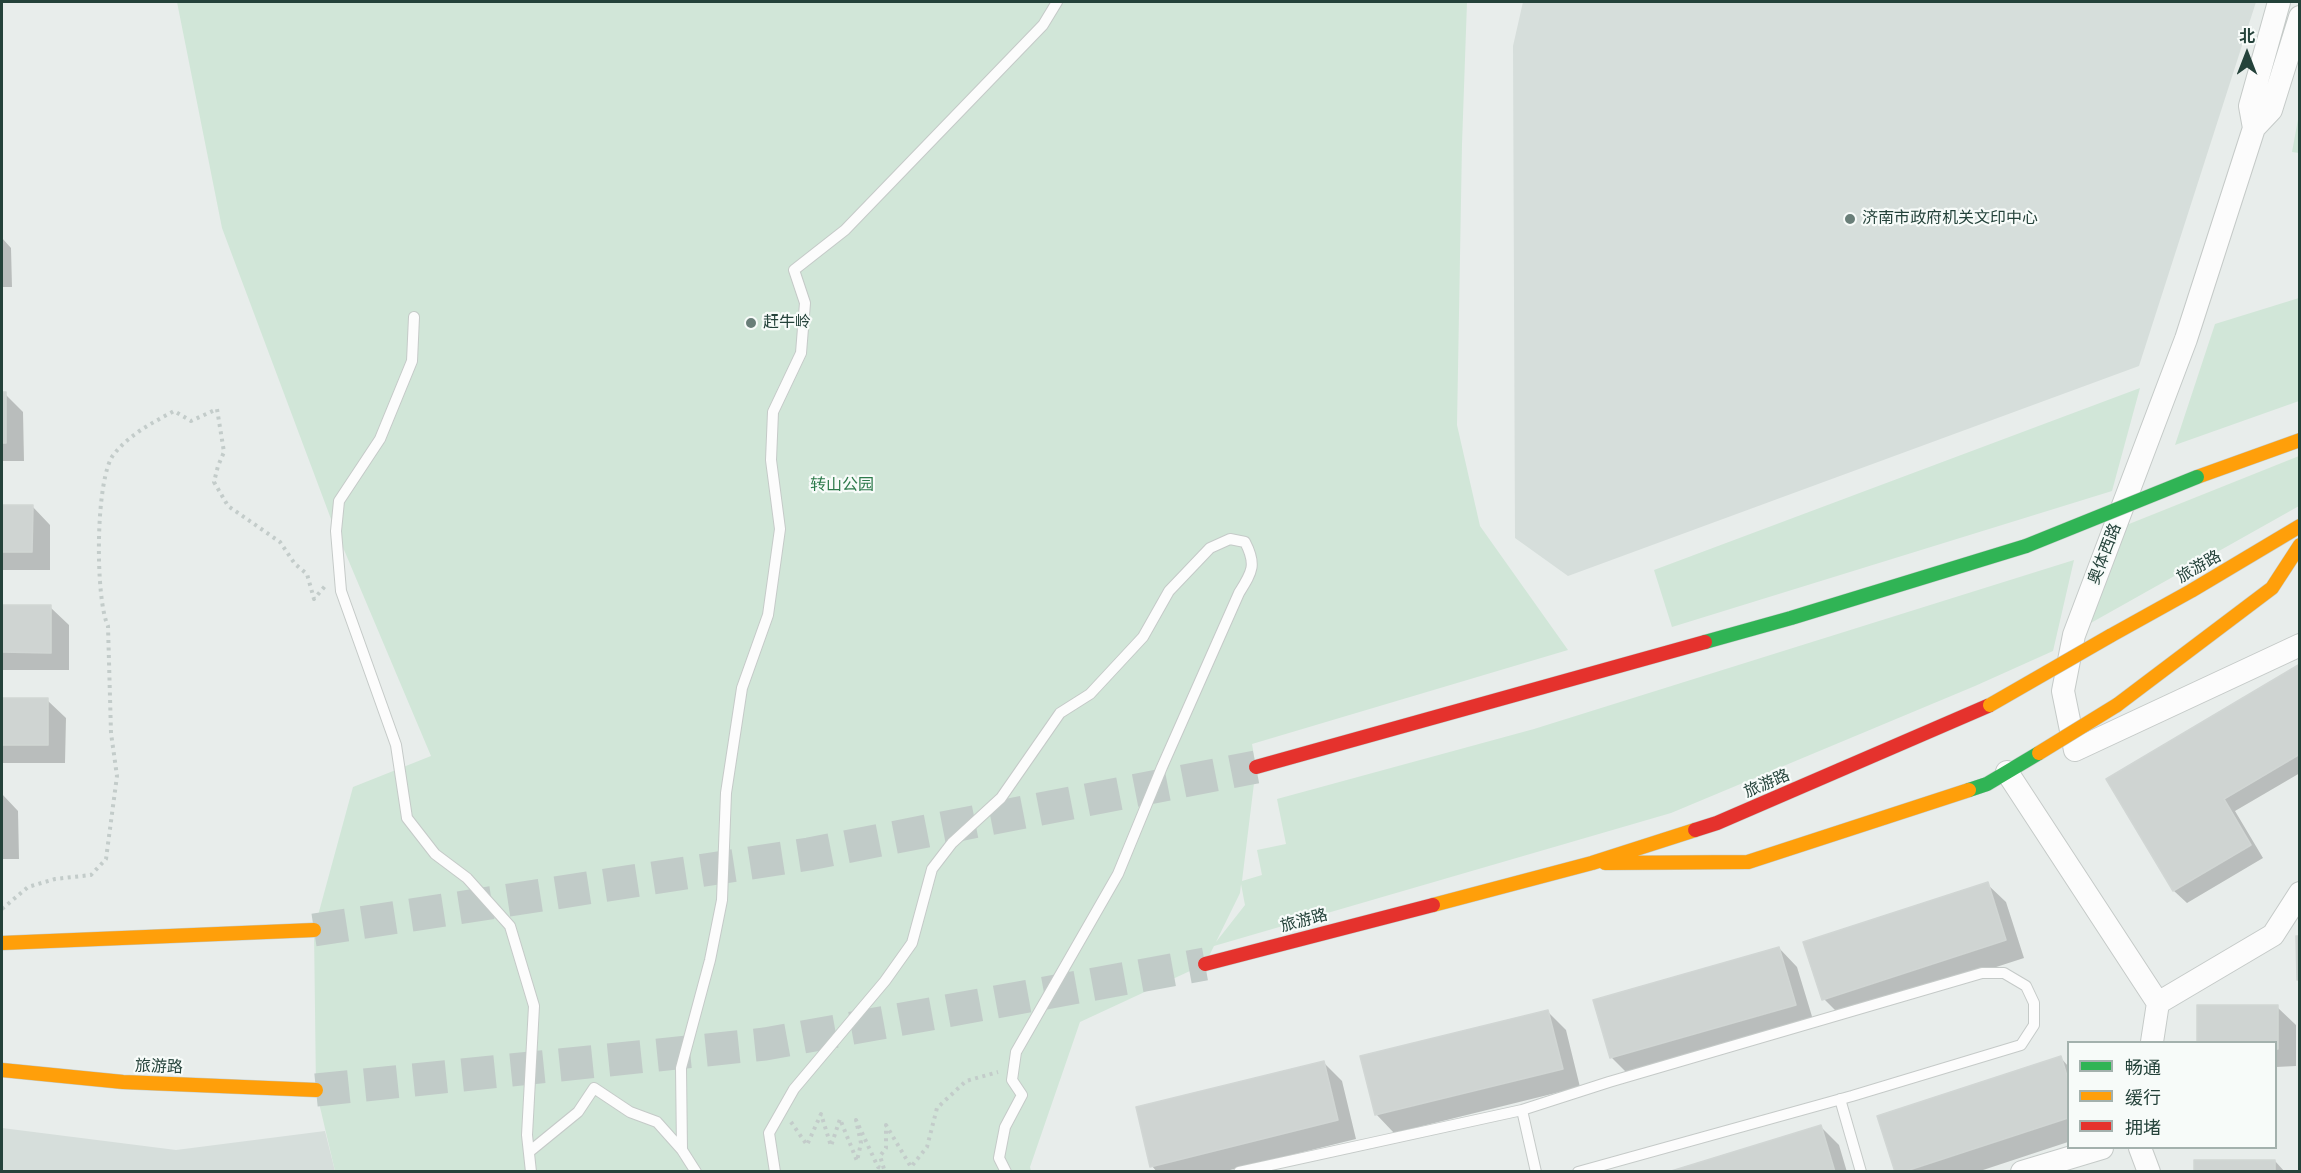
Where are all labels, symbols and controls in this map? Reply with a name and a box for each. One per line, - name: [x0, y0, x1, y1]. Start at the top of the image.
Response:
- north arrow: [2217, 24, 2277, 84]
- text: 北: [2239, 25, 2255, 47]
- place label: 济南市政府机关文印中心: [1862, 209, 2038, 229]
- marker: 济南市政府机关文印中心: [1843, 212, 1857, 226]
- place label: 赶牛岭: [763, 313, 811, 333]
- marker: 赶牛岭: [744, 316, 758, 330]
- park label: 转山公园: [810, 476, 874, 496]
- street label: 奥体西路: [2085, 521, 2125, 587]
- street label: 旅游路: [2173, 547, 2225, 587]
- street label: 旅游路: [1741, 766, 1793, 802]
- street label: 旅游路: [1278, 906, 1330, 936]
- legend: [2067, 1041, 2277, 1149]
- text: 畅通: [2125, 1055, 2161, 1079]
- street label: 旅游路: [135, 1057, 183, 1077]
- text: 缓行: [2125, 1085, 2161, 1109]
- text: 拥堵: [2125, 1115, 2161, 1139]

